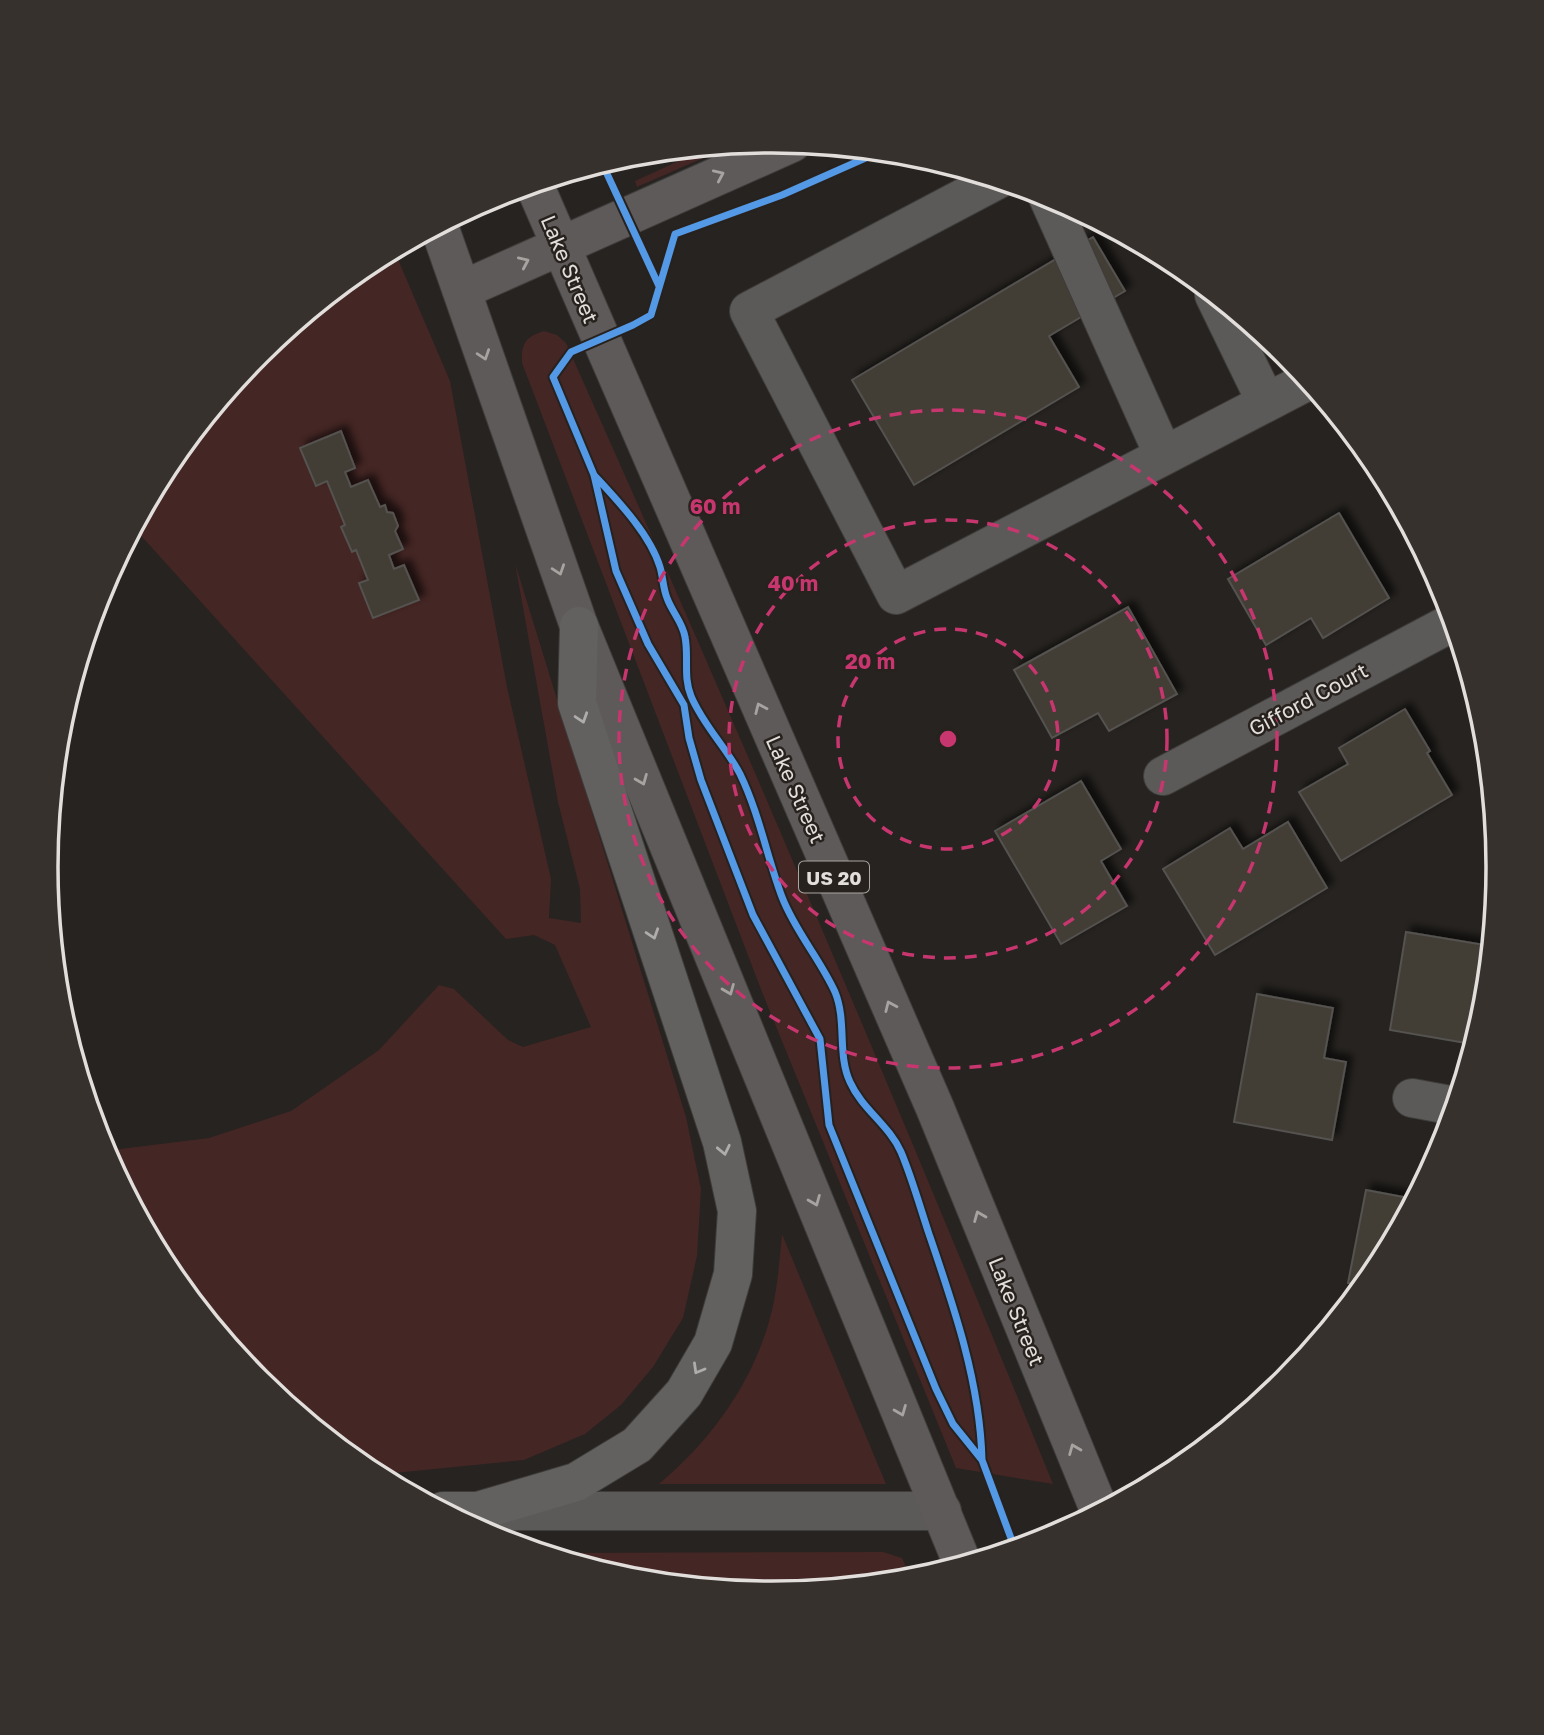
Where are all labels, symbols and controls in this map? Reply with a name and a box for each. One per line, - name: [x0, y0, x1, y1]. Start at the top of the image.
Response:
- one-way arrow: [712, 169, 724, 183]
- street label: Lake Street: [536, 211, 604, 327]
- one-way arrow: [517, 256, 529, 270]
- one-way arrow: [476, 348, 490, 360]
- text: 60 m: [690, 493, 740, 519]
- one-way arrow: [551, 563, 565, 575]
- text: 40 m: [768, 570, 818, 596]
- text: 20 m: [845, 648, 895, 674]
- street label: Gifford Court: [1244, 657, 1372, 741]
- one-way arrow: [755, 702, 769, 714]
- one-way arrow: [574, 711, 588, 724]
- centre of rings: [936, 727, 960, 751]
- street label: Lake Street: [761, 731, 831, 847]
- one-way arrow: [634, 773, 648, 785]
- road number: US 20: [799, 862, 869, 892]
- one-way arrow: [645, 928, 660, 940]
- one-way arrow: [720, 984, 734, 996]
- one-way arrow: [884, 1001, 898, 1013]
- one-way arrow: [716, 1144, 730, 1156]
- one-way arrow: [807, 1194, 821, 1206]
- one-way arrow: [973, 1210, 987, 1222]
- street label: Lake Street: [983, 1253, 1051, 1369]
- one-way arrow: [693, 1362, 706, 1375]
- one-way arrow: [893, 1405, 907, 1417]
- one-way arrow: [1068, 1444, 1082, 1456]

